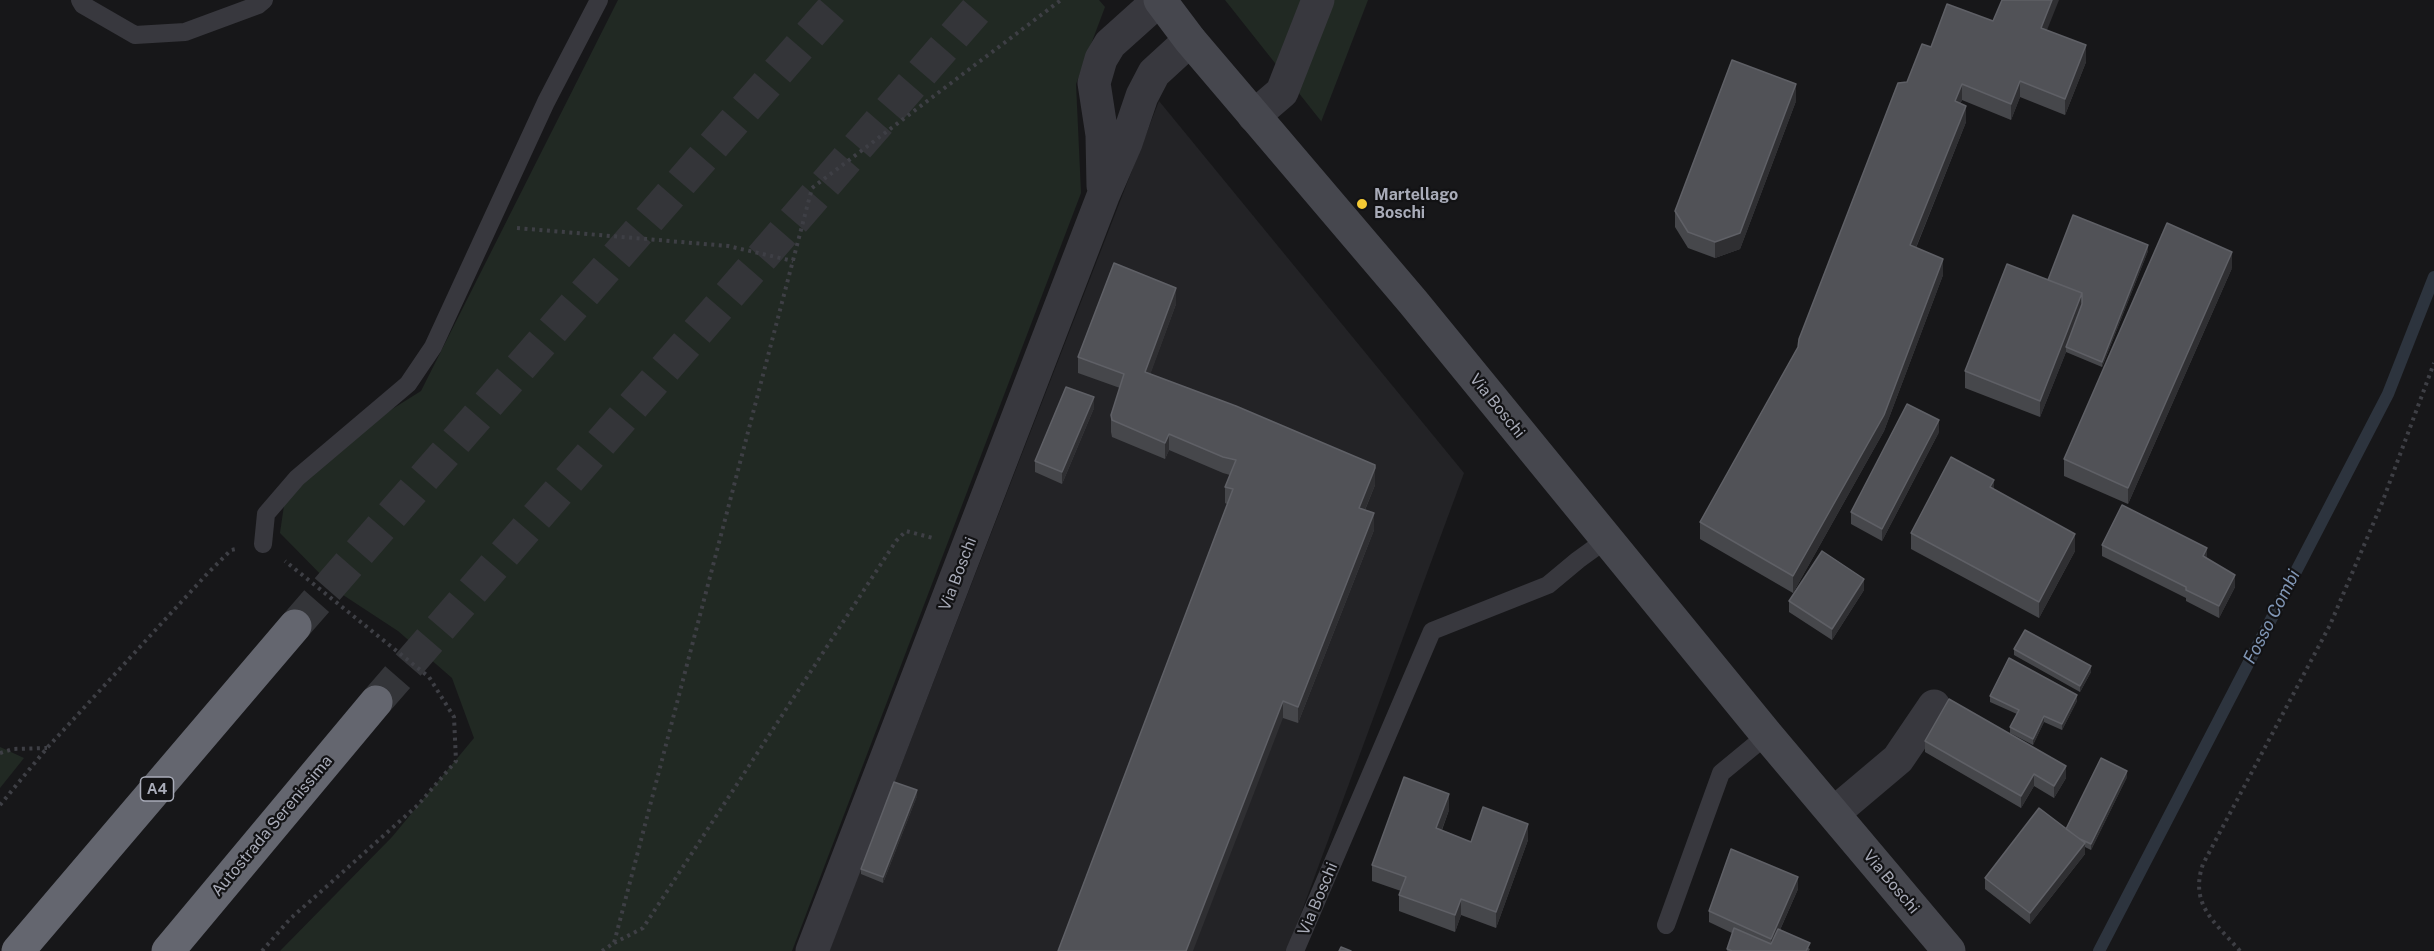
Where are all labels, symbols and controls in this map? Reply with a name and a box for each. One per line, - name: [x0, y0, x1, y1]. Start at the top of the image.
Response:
- place label: Martellago Boschi: [1374, 185, 1458, 223]
- marker: Martellago Boschi: [1355, 197, 1369, 211]
- street label: Via Boschi: [1465, 370, 1529, 442]
- street label: Via Boschi: [935, 535, 981, 613]
- water label: Fosso Combi: [2239, 566, 2305, 668]
- street label: Autostrada Serenissima: [208, 752, 336, 900]
- road number: A4: [140, 777, 174, 801]
- street label: Via Boschi: [1859, 846, 1923, 918]
- street label: Via Boschi: [1294, 860, 1342, 938]

